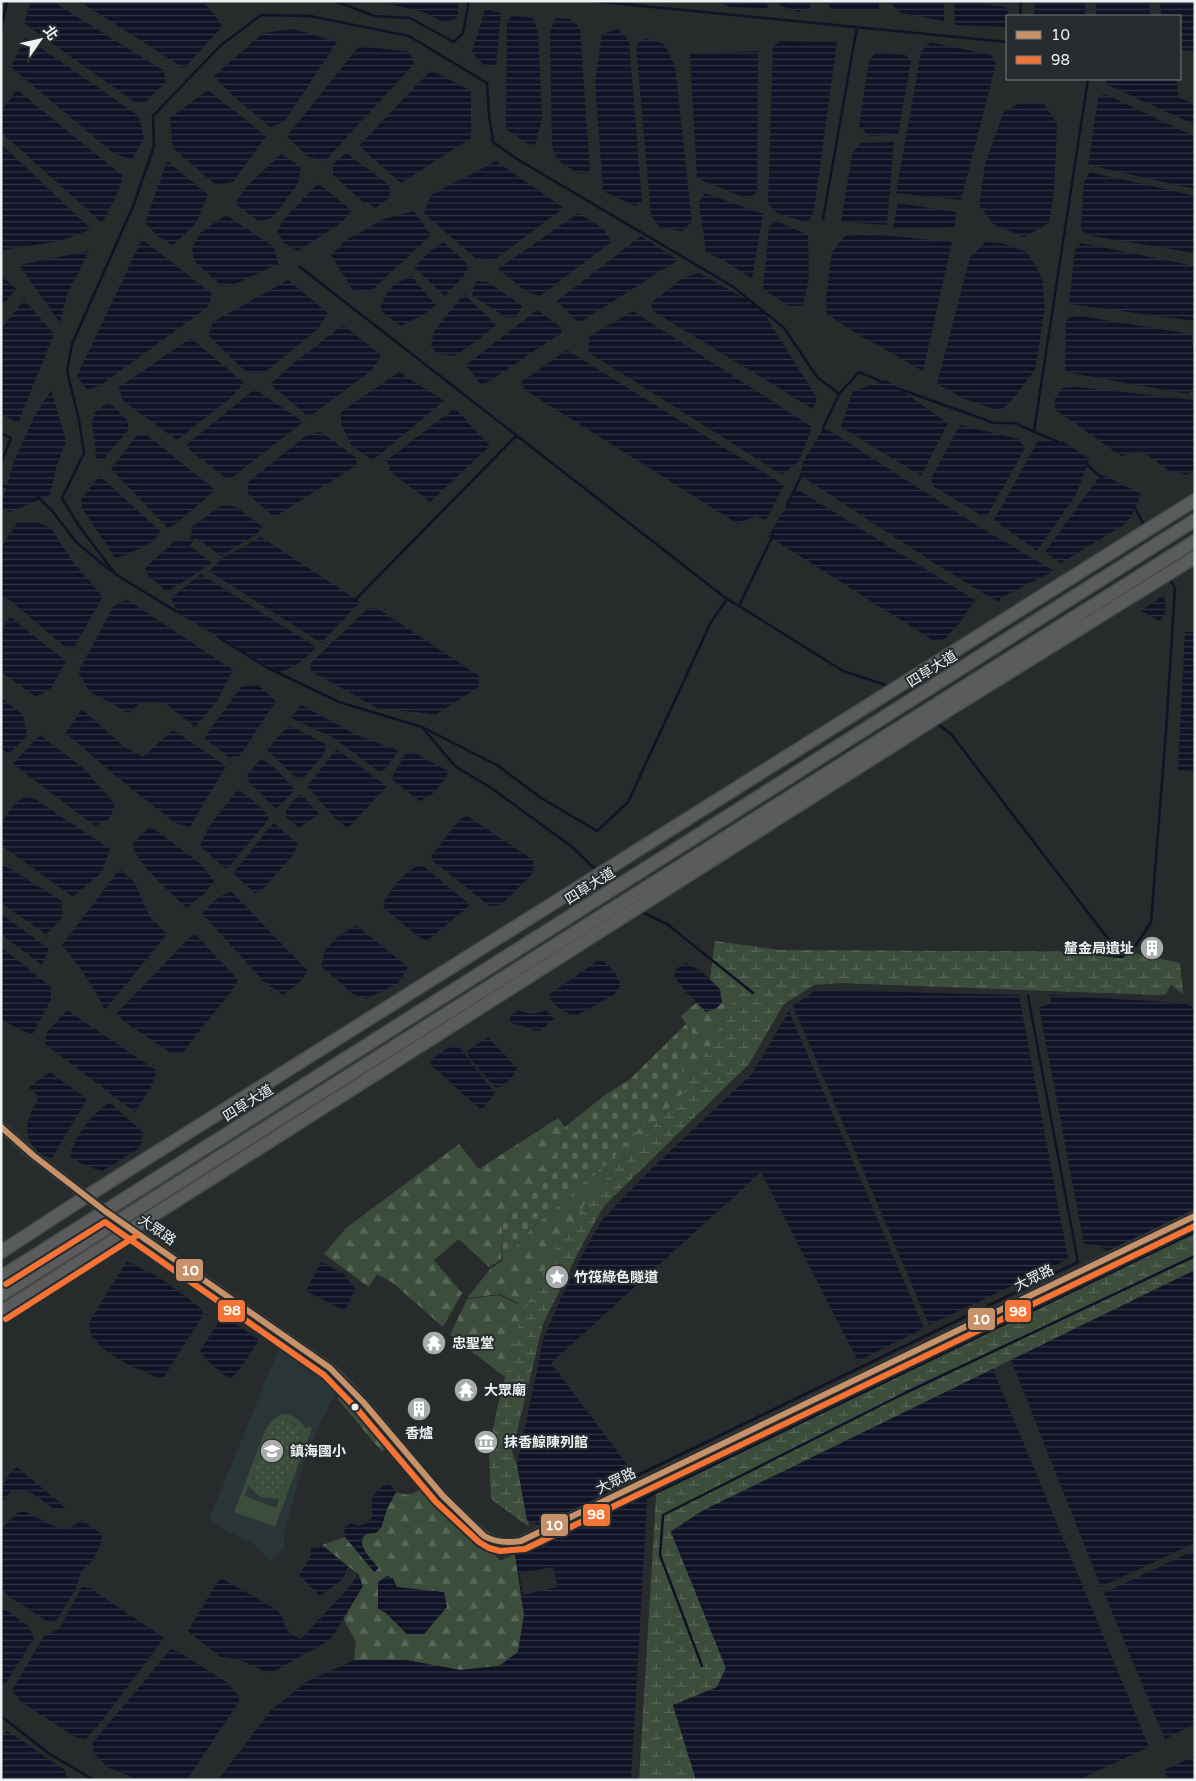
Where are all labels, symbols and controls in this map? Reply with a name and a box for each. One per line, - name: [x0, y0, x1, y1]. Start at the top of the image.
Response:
- north arrow: [15, 15, 65, 65]
- legend: [1006, 15, 1181, 80]
- text: 北: [39, 22, 61, 44]
- text: 10: [1051, 26, 1070, 44]
- text: 98: [1051, 51, 1070, 69]
- street label: 四草大道: [904, 647, 960, 691]
- street label: 四草大道: [562, 864, 618, 908]
- building icon: 釐金局遺址: [1139, 935, 1165, 961]
- place label: 釐金局遺址: [1064, 940, 1134, 957]
- street label: 四草大道: [220, 1081, 276, 1125]
- street label: 大眾路: [135, 1211, 179, 1249]
- line badge: 10: [175, 1258, 204, 1282]
- street label: 大眾路: [1011, 1261, 1057, 1295]
- text: 10: [181, 1262, 199, 1279]
- place icon: 竹筏綠色隧道: [544, 1264, 570, 1290]
- place label: 竹筏綠色隧道: [574, 1269, 659, 1286]
- line badge: 98: [217, 1299, 246, 1323]
- line badge: 98: [1004, 1299, 1032, 1323]
- text: 98: [223, 1302, 241, 1319]
- text: 98: [1009, 1303, 1027, 1320]
- line badge: 10: [967, 1307, 996, 1331]
- text: 10: [972, 1311, 990, 1328]
- temple icon: 忠聖堂: [421, 1330, 447, 1356]
- place label: 忠聖堂: [452, 1335, 494, 1352]
- temple icon: 大眾廟: [453, 1377, 479, 1403]
- place label: 大眾廟: [484, 1382, 526, 1399]
- building icon: 香爐: [406, 1396, 432, 1422]
- unlabelled marker: [350, 1402, 360, 1412]
- place label: 香爐: [405, 1425, 433, 1442]
- museum icon: 抹香鯨陳列館: [473, 1429, 499, 1455]
- place label: 抹香鯨陳列館: [504, 1434, 588, 1451]
- school or university icon: 鎮海國小: [259, 1438, 285, 1464]
- place label: 鎮海國小: [290, 1443, 346, 1460]
- street label: 大眾路: [593, 1464, 639, 1498]
- line badge: 98: [582, 1503, 611, 1527]
- text: 98: [587, 1506, 605, 1523]
- line badge: 10: [540, 1513, 569, 1537]
- text: 10: [545, 1517, 563, 1534]

